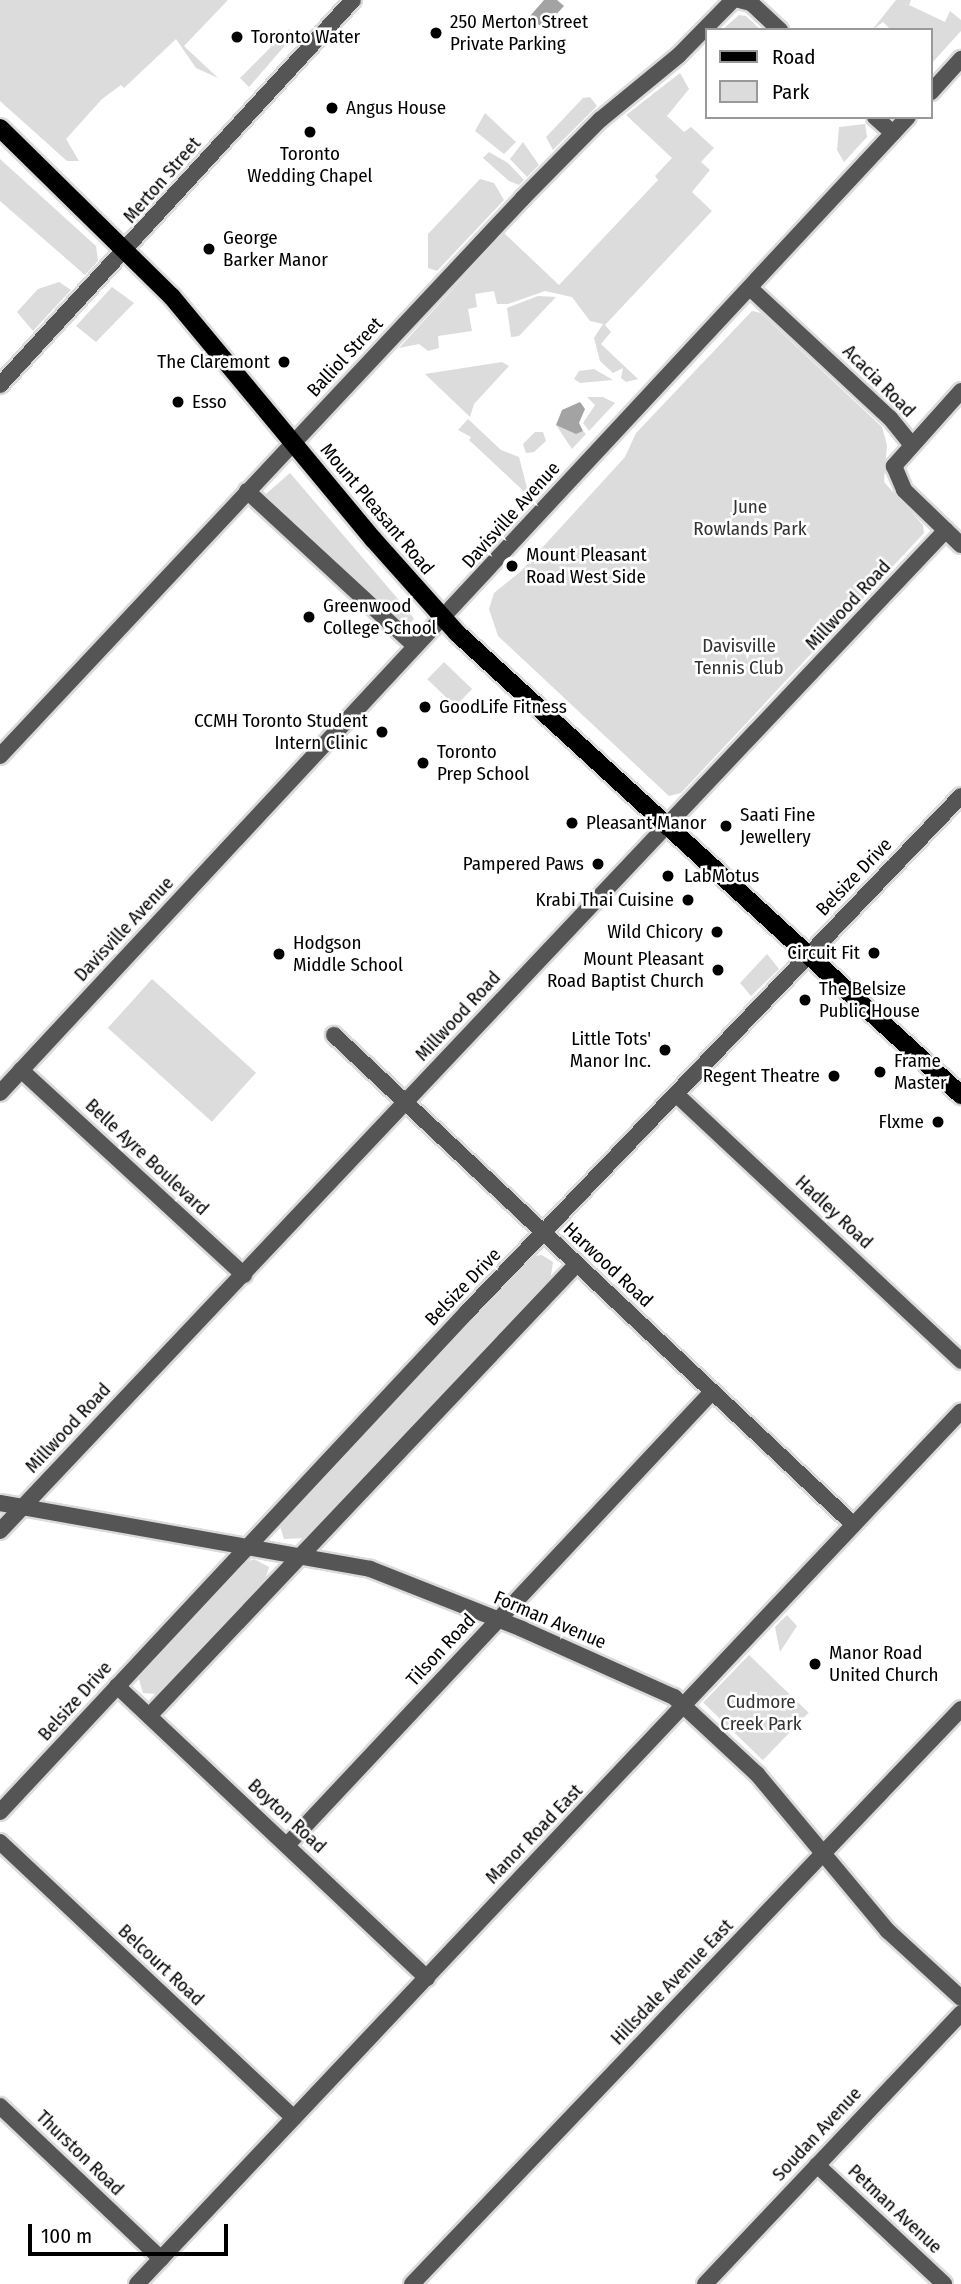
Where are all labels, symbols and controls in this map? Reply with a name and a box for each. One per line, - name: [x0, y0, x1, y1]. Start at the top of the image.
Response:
- place label: 250 Merton Street Private Parking: [450, 11, 588, 55]
- marker: 250 Merton Street Private Parking: [428, 25, 444, 41]
- place label: Toronto Water: [251, 26, 360, 48]
- legend: [706, 28, 933, 119]
- marker: Toronto Water: [229, 29, 245, 45]
- text: Road: [772, 44, 816, 70]
- text: Park: [772, 79, 809, 105]
- place label: Angus House: [346, 97, 446, 119]
- marker: Angus House: [324, 100, 340, 116]
- marker: Toronto Wedding Chapel: [302, 124, 318, 140]
- street label: Merton Street: [118, 132, 206, 228]
- place label: Toronto Wedding Chapel: [247, 143, 373, 187]
- place label: George Barker Manor: [223, 227, 328, 271]
- marker: George Barker Manor: [201, 241, 217, 257]
- street label: Balliol Street: [302, 312, 388, 402]
- street label: Acacia Road: [838, 340, 920, 422]
- place label: The Claremont: [157, 351, 270, 373]
- marker: The Claremont: [276, 354, 292, 370]
- place label: Esso: [192, 391, 227, 413]
- marker: Esso: [170, 394, 186, 410]
- street label: Mount Pleasant Road: [315, 439, 439, 579]
- street label: Davisville Avenue: [457, 457, 565, 573]
- park label: June Rowlands Park: [693, 496, 807, 540]
- place label: Mount Pleasant Road West Side: [526, 544, 647, 588]
- street label: Millwood Road: [801, 555, 895, 655]
- marker: Mount Pleasant Road West Side: [504, 558, 520, 574]
- place label: Greenwood College School: [323, 595, 437, 639]
- marker: Greenwood College School: [301, 609, 317, 625]
- park label: Davisville Tennis Club: [694, 635, 784, 679]
- place label: GoodLife Fitness: [439, 696, 567, 718]
- marker: GoodLife Fitness: [417, 699, 433, 715]
- place label: CCMH Toronto Student Intern Clinic: [194, 710, 368, 754]
- marker: CCMH Toronto Student Intern Clinic: [374, 724, 390, 740]
- place label: Toronto Prep School: [437, 741, 529, 785]
- marker: Toronto Prep School: [415, 755, 431, 771]
- place label: Saati Fine Jewellery: [740, 804, 815, 848]
- place label: Pleasant Manor: [586, 812, 706, 834]
- marker: Pleasant Manor: [564, 815, 580, 831]
- marker: Saati Fine Jewellery: [718, 818, 734, 834]
- street label: Belsize Drive: [811, 833, 897, 921]
- place label: Pampered Paws: [463, 853, 584, 875]
- marker: Pampered Paws: [590, 856, 606, 872]
- place label: LabMotus: [684, 865, 759, 887]
- marker: LabMotus: [658, 866, 678, 886]
- street label: Davisville Avenue: [70, 872, 178, 986]
- place label: Krabi Thai Cuisine: [536, 889, 674, 911]
- marker: Krabi Thai Cuisine: [680, 892, 696, 908]
- place label: Wild Chicory: [607, 921, 703, 943]
- marker: Wild Chicory: [709, 924, 725, 940]
- place label: Hodgson Middle School: [293, 932, 403, 976]
- place label: Circuit Fit: [787, 942, 860, 964]
- marker: Circuit Fit: [866, 945, 882, 961]
- marker: Hodgson Middle School: [271, 946, 287, 962]
- place label: Mount Pleasant Road Baptist Church: [547, 948, 704, 992]
- marker: Mount Pleasant Road Baptist Church: [710, 962, 726, 978]
- street label: Millwood Road: [411, 966, 505, 1066]
- place label: The Belsize Public House: [819, 978, 920, 1022]
- marker: The Belsize Public House: [797, 992, 813, 1008]
- place label: Little Tots' Manor Inc.: [570, 1028, 651, 1072]
- marker: Little Tots' Manor Inc.: [657, 1042, 673, 1058]
- place label: Frame Master: [894, 1050, 947, 1094]
- marker: Frame Master: [872, 1064, 888, 1080]
- place label: Regent Theatre: [703, 1065, 820, 1087]
- marker: Regent Theatre: [826, 1068, 842, 1084]
- street label: Belle Ayre Boulevard: [81, 1094, 213, 1220]
- place label: Flxme: [879, 1111, 924, 1133]
- marker: Flxme: [930, 1114, 946, 1130]
- street label: Hadley Road: [791, 1170, 877, 1254]
- street label: Harwood Road: [559, 1218, 657, 1312]
- street label: Belsize Drive: [420, 1243, 506, 1331]
- street label: Millwood Road: [21, 1378, 115, 1478]
- street label: Forman Avenue: [490, 1586, 610, 1654]
- street label: Tilson Road: [402, 1609, 480, 1691]
- place label: Manor Road United Church: [829, 1642, 939, 1686]
- marker: Manor Road United Church: [807, 1656, 823, 1672]
- street label: Belsize Drive: [33, 1657, 117, 1745]
- park label: Cudmore Creek Park: [720, 1691, 802, 1735]
- street label: Boyton Road: [243, 1774, 331, 1858]
- street label: Manor Road East: [481, 1779, 587, 1889]
- street label: Hillsdale Avenue East: [606, 1914, 738, 2050]
- street label: Belcourt Road: [113, 1919, 209, 2011]
- street label: Soudan Avenue: [768, 2082, 866, 2186]
- street label: Thurston Road: [31, 2106, 129, 2200]
- street label: Petman Avenue: [843, 2160, 947, 2258]
- scale bar: [32, 2210, 231, 2254]
- text: 100 m: [41, 2223, 92, 2249]

